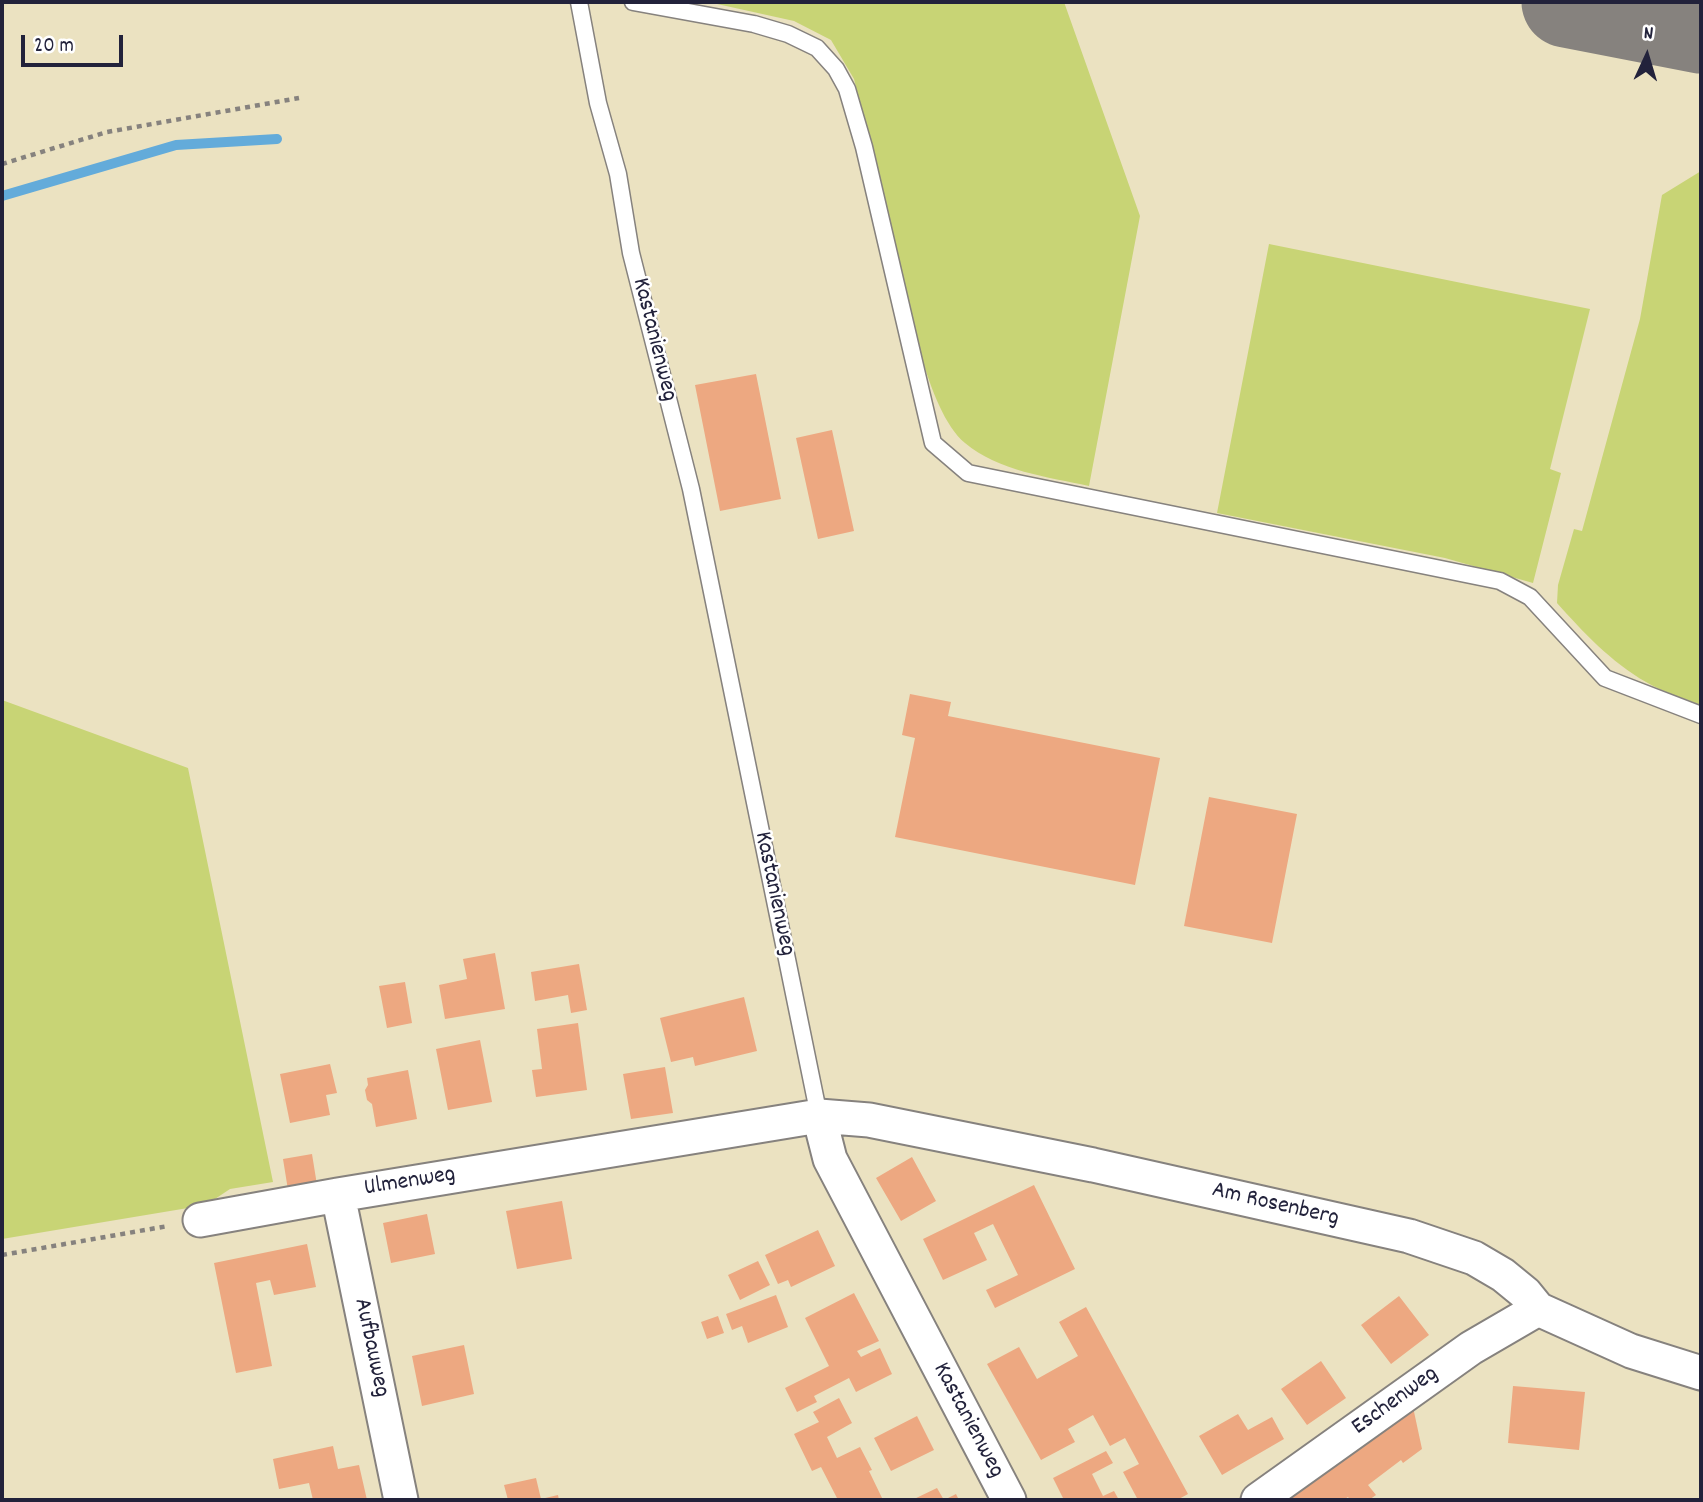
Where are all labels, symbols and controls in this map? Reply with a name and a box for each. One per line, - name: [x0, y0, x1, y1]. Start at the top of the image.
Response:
- scale bar: [24, 21, 126, 65]
- north arrow: [1612, 21, 1682, 91]
- text: N: [1643, 21, 1654, 48]
- text: 20 m: [34, 32, 74, 62]
- street label: Kastanienweg: [624, 275, 682, 405]
- street label: Kastanienweg: [746, 829, 800, 959]
- street label: Ulmenweg: [362, 1162, 458, 1204]
- street label: Am Rosenberg: [1209, 1177, 1341, 1235]
- street label: Aufbauweg: [345, 1296, 395, 1400]
- street label: Kastanienweg: [925, 1359, 1009, 1483]
- street label: Eschenweg: [1347, 1361, 1445, 1443]

